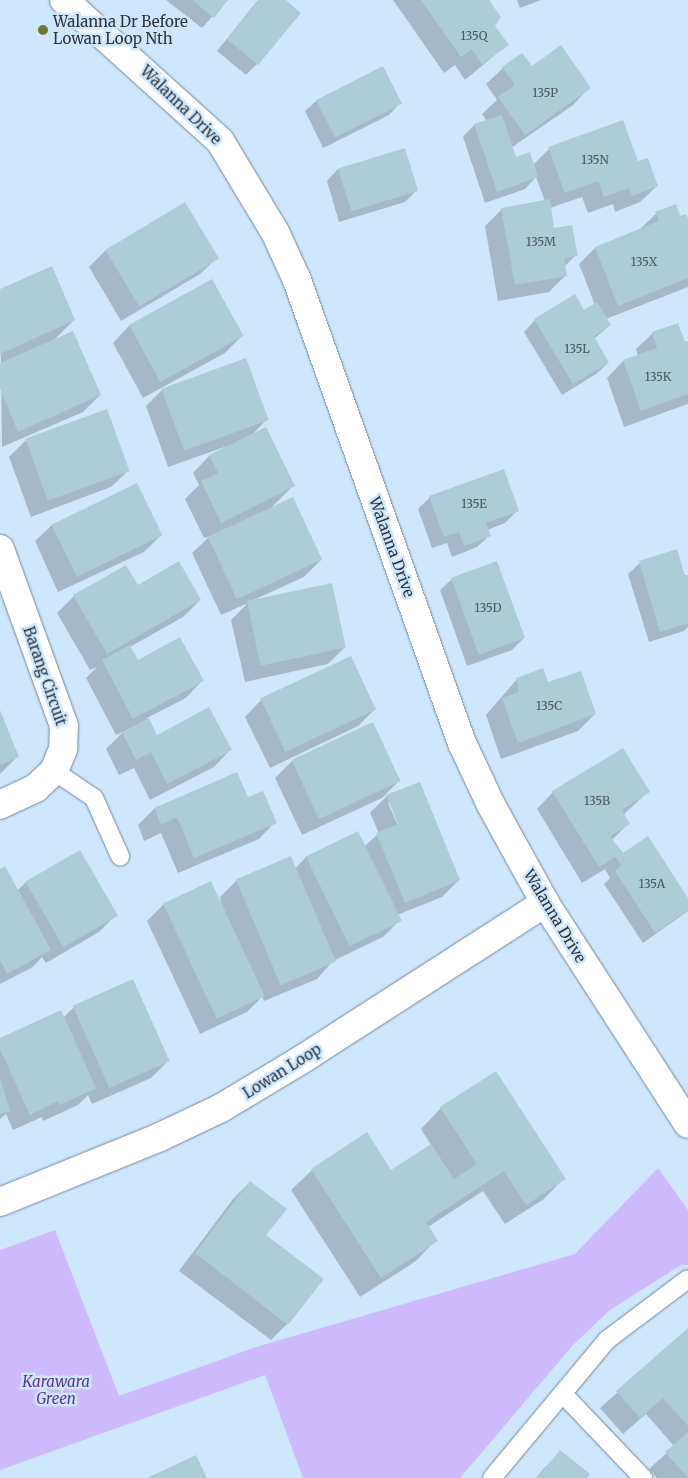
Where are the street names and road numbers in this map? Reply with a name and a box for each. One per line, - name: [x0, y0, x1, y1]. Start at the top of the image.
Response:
- street label: Walanna Drive: [137, 62, 225, 148]
- street label: Walanna Drive: [365, 494, 419, 600]
- street label: Barang Circuit: [20, 624, 70, 728]
- street label: Walanna Drive: [520, 866, 590, 966]
- street label: Lowan Loop: [240, 1040, 324, 1102]

